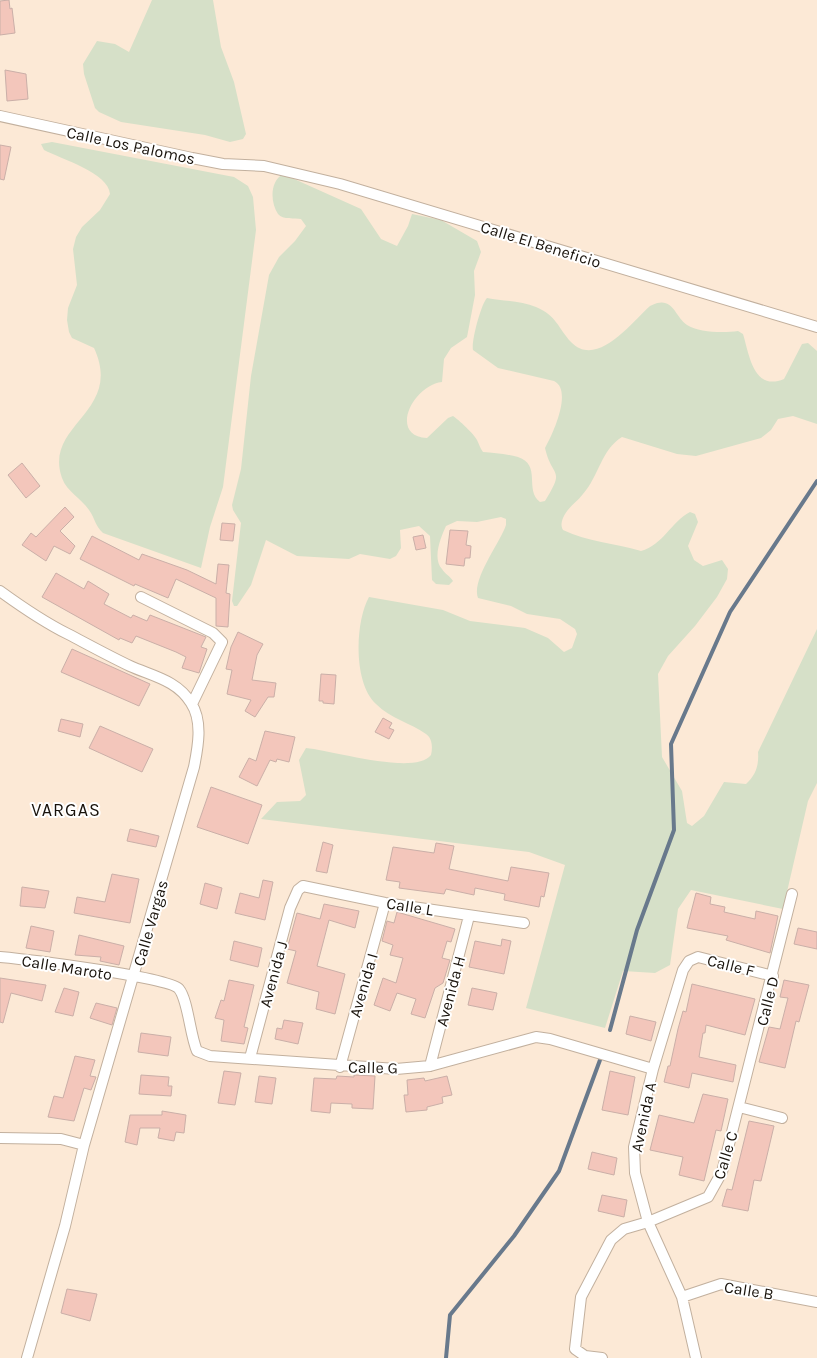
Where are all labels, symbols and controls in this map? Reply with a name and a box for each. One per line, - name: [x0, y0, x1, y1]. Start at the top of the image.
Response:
- street label: Calle Los Palomos: [65, 123, 197, 168]
- street label: Calle El Beneficio: [478, 217, 603, 272]
- district label: VARGAS: [31, 799, 101, 821]
- street label: Calle Vargas: [129, 878, 172, 968]
- street label: Calle L: [385, 893, 435, 920]
- street label: Avenida J: [255, 939, 291, 1009]
- street label: Calle F: [705, 950, 756, 981]
- street label: Calle Maroto: [20, 951, 113, 984]
- street label: Avenida I: [345, 951, 382, 1020]
- street label: Avenida H: [432, 954, 469, 1029]
- street label: Calle D: [752, 974, 783, 1028]
- street label: Calle G: [348, 1058, 398, 1077]
- street label: Avenida A: [627, 1080, 660, 1154]
- street label: Calle C: [709, 1129, 742, 1182]
- street label: Calle B: [723, 1277, 775, 1304]

